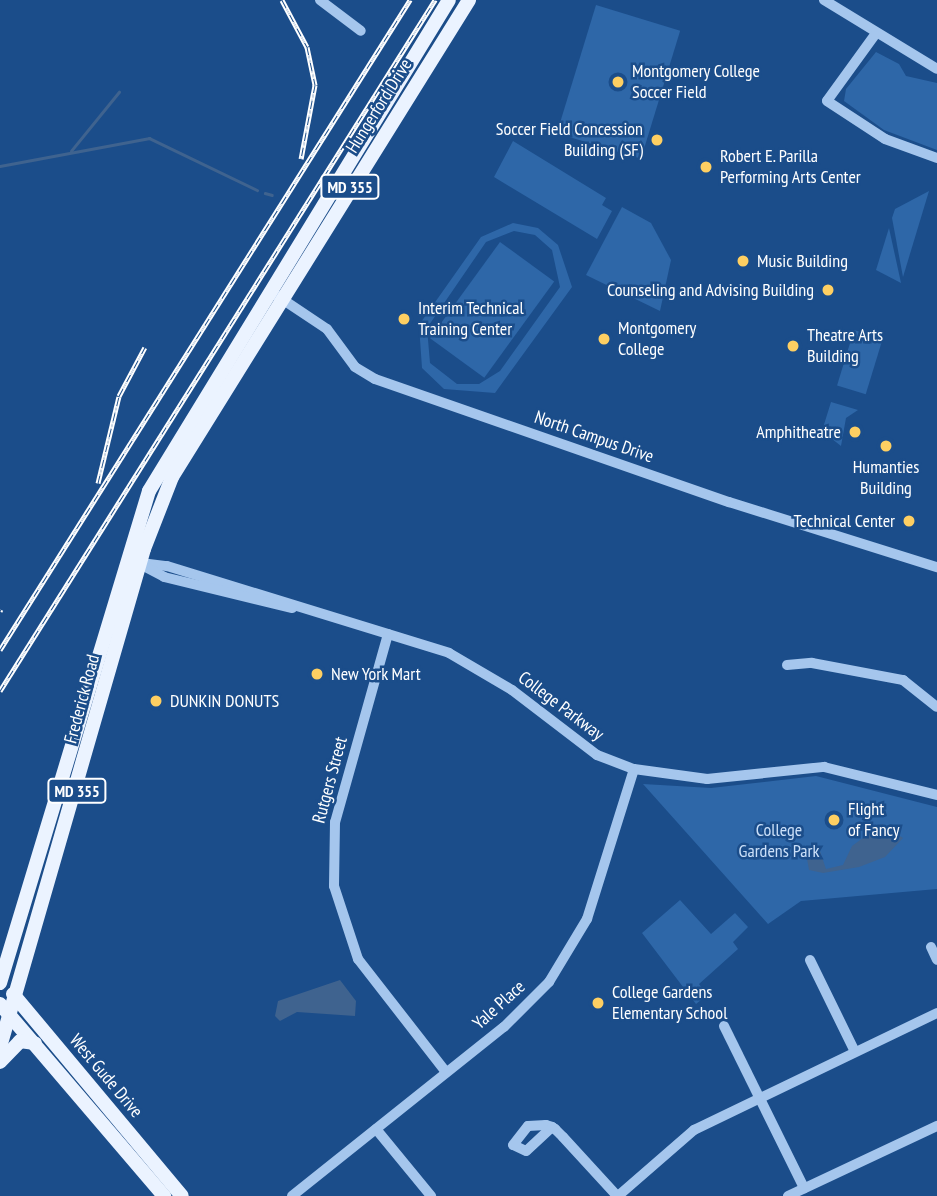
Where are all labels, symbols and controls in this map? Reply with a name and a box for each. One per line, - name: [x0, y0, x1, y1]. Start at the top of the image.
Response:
- street label: Hungerford Drive: [341, 55, 417, 157]
- place label: Montgomery College Soccer Field: [632, 61, 761, 104]
- marker: Montgomery College Soccer Field: [610, 74, 626, 90]
- place label: Soccer Field Concession Building (SF): [496, 119, 643, 162]
- marker: Soccer Field Concession Building (SF): [649, 132, 665, 148]
- place label: Robert E. Parilla Performing Arts Center: [720, 146, 861, 188]
- marker: Robert E. Parilla Performing Arts Center: [698, 159, 714, 175]
- road number: MD 355: [320, 174, 380, 200]
- place label: Music Building: [757, 250, 848, 272]
- marker: Music Building: [735, 253, 751, 269]
- place label: Counseling and Advising Building: [606, 279, 814, 301]
- marker: Counseling and Advising Building: [820, 282, 836, 298]
- place label: Interim Technical Training Center: [418, 298, 524, 340]
- marker: Interim Technical Training Center: [396, 311, 412, 327]
- place label: Montgomery College: [618, 318, 696, 360]
- place label: Theatre Arts Building: [807, 325, 884, 368]
- marker: Montgomery College: [596, 331, 612, 347]
- marker: Theatre Arts Building: [785, 338, 801, 354]
- street label: North Campus Drive: [532, 406, 656, 468]
- place label: Amphitheatre: [756, 421, 841, 443]
- marker: Amphitheatre: [847, 424, 863, 440]
- marker: Humanties Building: [878, 438, 894, 454]
- place label: Humanties Building: [853, 457, 919, 500]
- place label: Technical Center: [794, 510, 895, 532]
- marker: Technical Center: [901, 513, 917, 529]
- street label: Frederick Road: [60, 652, 104, 746]
- place label: New York Mart: [331, 663, 422, 685]
- marker: New York Mart: [309, 666, 325, 682]
- street label: College Parkway: [514, 667, 608, 745]
- place label: DUNKIN DONUTS: [170, 690, 279, 712]
- marker: DUNKIN DONUTS: [148, 693, 164, 709]
- street label: Rutgers Street: [308, 734, 352, 826]
- road number: MD 355: [47, 778, 107, 804]
- place label: Flight of Fancy: [848, 799, 900, 842]
- marker: Flight of Fancy: [826, 812, 842, 828]
- park label: College Gardens Park: [739, 820, 819, 862]
- street label: Yale Place: [468, 976, 530, 1034]
- place label: College Gardens Elementary School: [612, 982, 728, 1024]
- marker: College Gardens Elementary School: [590, 995, 606, 1011]
- street label: West Gude Drive: [65, 1030, 147, 1122]

